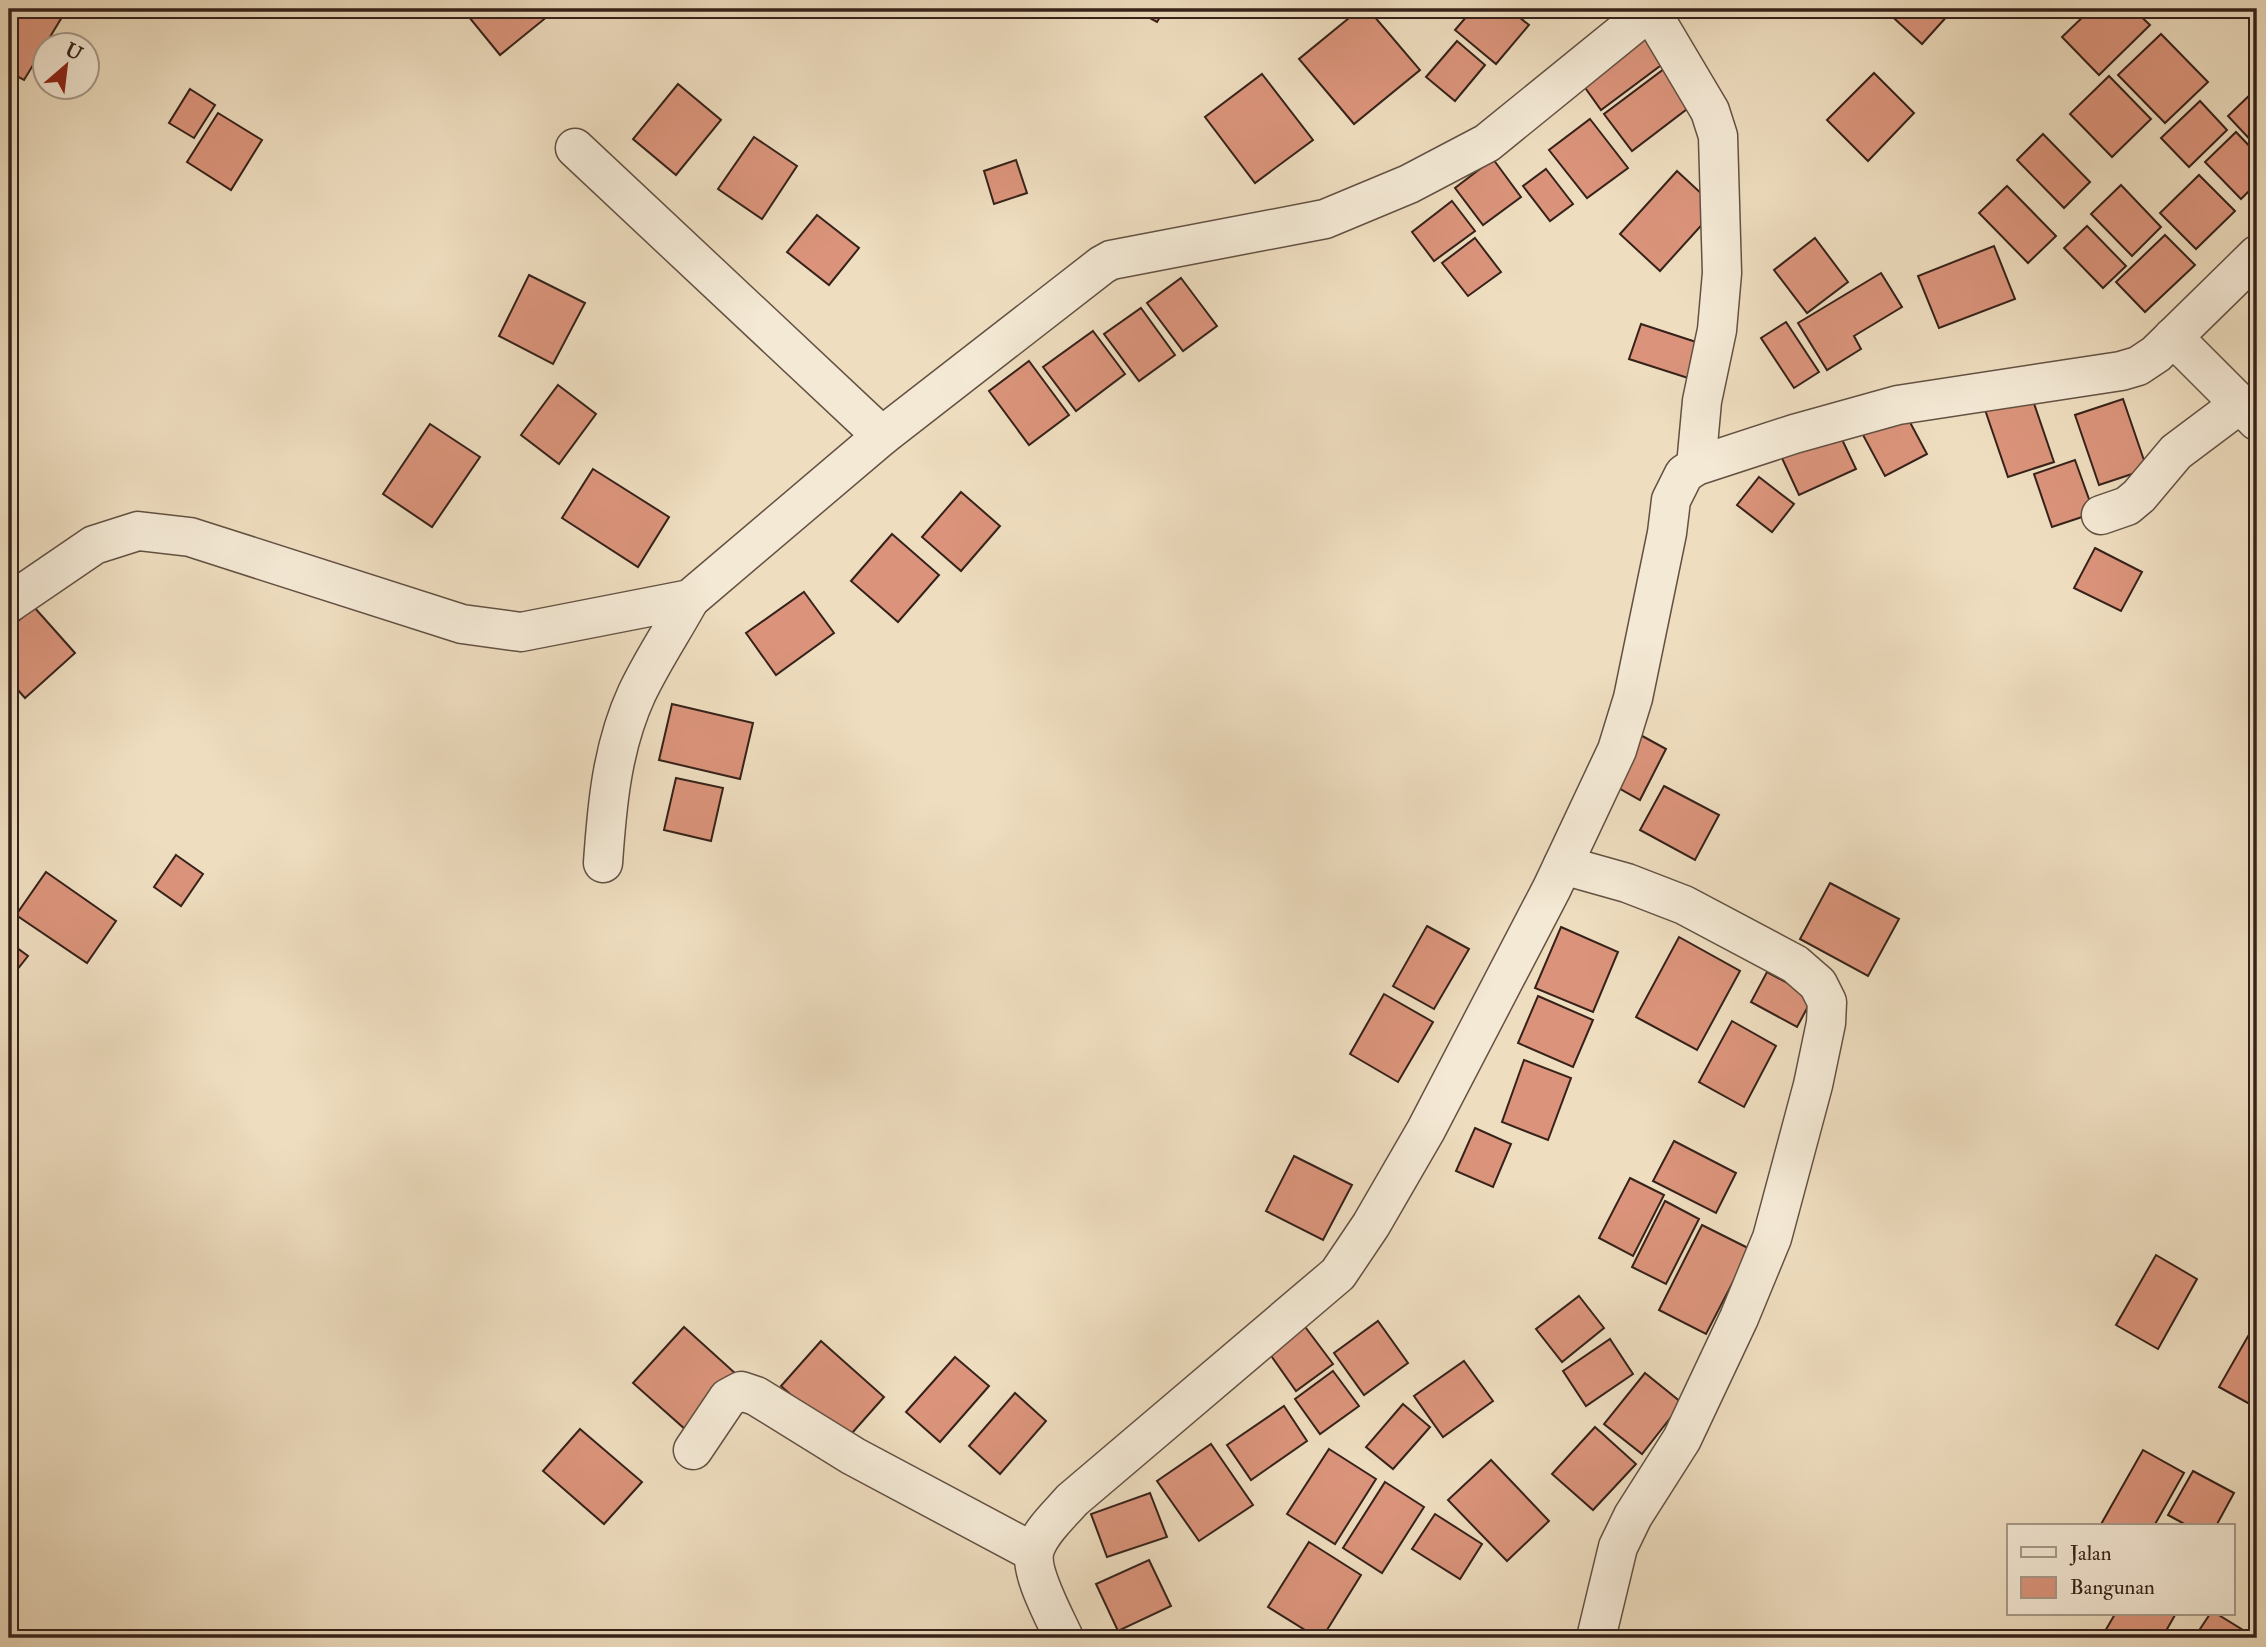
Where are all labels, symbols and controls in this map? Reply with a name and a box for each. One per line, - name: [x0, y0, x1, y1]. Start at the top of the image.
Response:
- north arrow: [32, 32, 102, 102]
- text: U: [61, 38, 86, 66]
- legend: [2007, 1524, 2234, 1616]
- text: Jalan: [2069, 1540, 2112, 1567]
- text: Bangunan: [2070, 1574, 2155, 1601]

